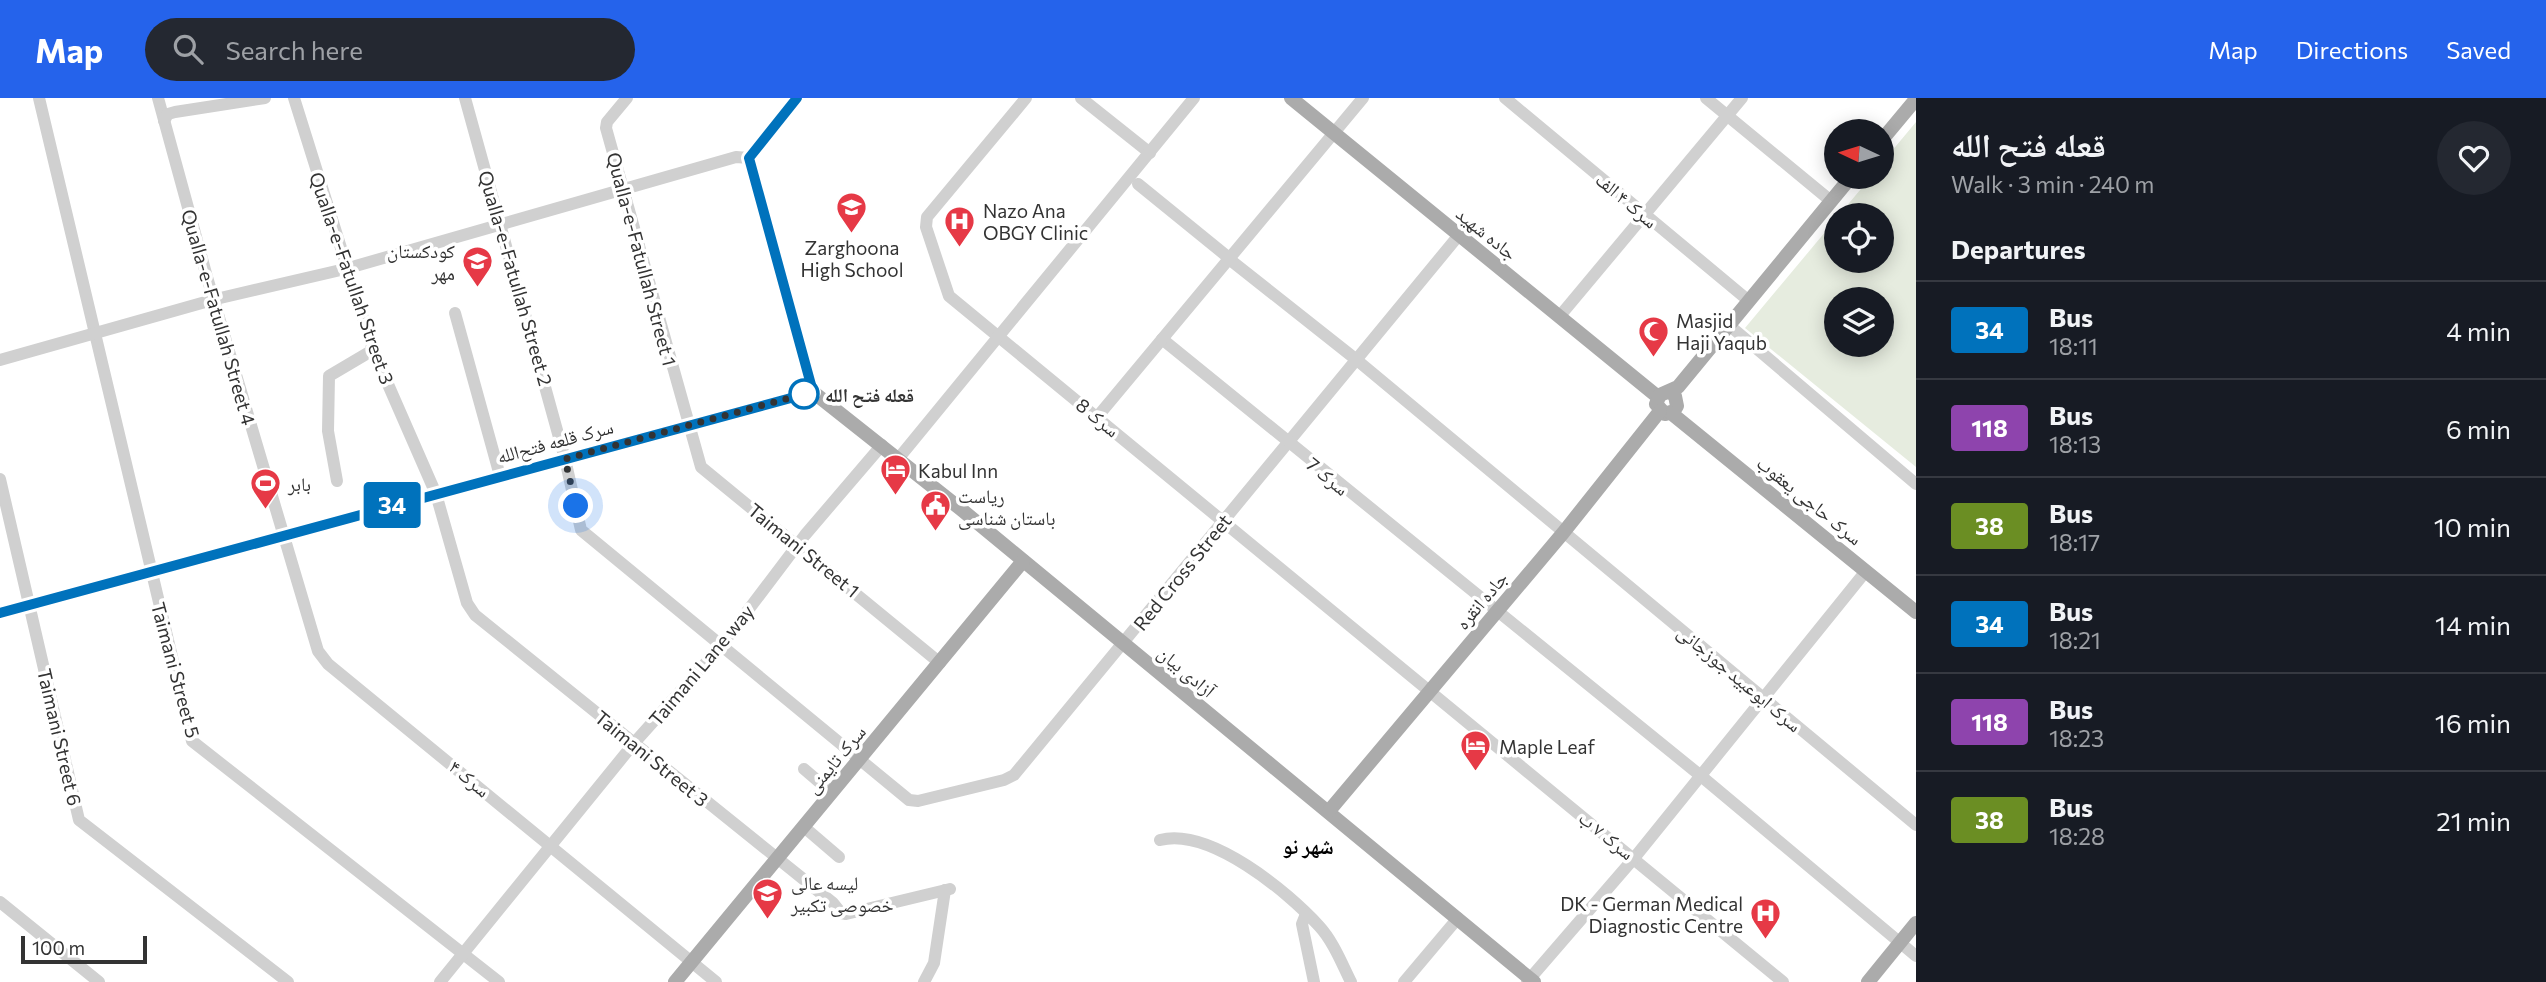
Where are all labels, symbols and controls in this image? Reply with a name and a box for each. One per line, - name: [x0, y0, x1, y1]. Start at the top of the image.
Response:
- search box: [145, 18, 635, 81]
- text: Map: [35, 29, 103, 70]
- icon: search: [169, 30, 207, 68]
- text: Search here: [225, 34, 363, 65]
- text: Map: [2208, 35, 2258, 64]
- text: Directions: [2296, 35, 2408, 64]
- text: Saved: [2446, 35, 2511, 64]
- north arrow: [1824, 119, 1894, 189]
- map controls: [1824, 119, 1894, 357]
- button: heart: [2437, 121, 2511, 195]
- text: قعله فتح الله: [1951, 123, 2106, 164]
- street label: Qualla-e-Fatullah Street 1: [602, 150, 682, 368]
- street label: سرک ۴ الف: [1591, 167, 1663, 233]
- street label: Qualla-e-Fatullah Street 2: [474, 168, 558, 388]
- street label: Qualla-e-Fatullah Street 3: [305, 169, 399, 387]
- text: Walk · 3 min · 240 m: [1951, 170, 2154, 198]
- school or university icon: Zarghoona High School: [835, 191, 869, 235]
- place label: Nazo Ana OBGY Clinic: [983, 199, 1088, 244]
- street label: جاده شهید: [1451, 201, 1522, 265]
- button: locate: [1824, 203, 1894, 273]
- hospital icon: Nazo Ana OBGY Clinic: [943, 204, 977, 248]
- street label: Qualla-e-Fatullah Street 4: [177, 206, 261, 428]
- text: Departures: [1951, 233, 2086, 264]
- place label: Zarghoona High School: [801, 236, 903, 281]
- place label: کودکستان مهر: [387, 239, 455, 285]
- school or university icon: کودکستان مهر: [461, 244, 495, 288]
- button: layers: [1824, 287, 1894, 357]
- text: Bus: [2049, 301, 2093, 332]
- place label: Masjid Haji Yaqub: [1676, 309, 1767, 354]
- mosque icon: Masjid Haji Yaqub: [1636, 314, 1670, 358]
- text: 34: [1975, 315, 2004, 344]
- text: 4 min: [2446, 315, 2511, 346]
- text: 18:11: [2049, 332, 2098, 360]
- marker: قعله فتح الله: [789, 379, 819, 409]
- place label: قعله فتح الله: [825, 383, 914, 408]
- street label: سرک 8: [1071, 393, 1124, 442]
- text: Bus: [2049, 399, 2093, 430]
- text: 118: [1971, 413, 2008, 442]
- text: 6 min: [2446, 413, 2511, 444]
- street label: سرک قلعه فتح‌الله: [494, 414, 616, 470]
- text: 18:13: [2049, 430, 2101, 458]
- street label: سرک حاجی یعقوب: [1752, 451, 1867, 550]
- street label: سرک 7: [1302, 452, 1354, 501]
- hotel icon: Kabul Inn: [878, 453, 912, 497]
- place label: Kabul Inn: [918, 459, 998, 482]
- sports icon: بابر: [248, 466, 282, 510]
- place label: بابر: [287, 472, 311, 496]
- line badge: 34: [360, 482, 424, 528]
- place label: ریاست باستان شناسی: [958, 484, 1055, 530]
- your location: [558, 488, 593, 523]
- public building icon: ریاست باستان شناسی: [918, 489, 952, 533]
- text: 34: [378, 490, 406, 519]
- text: Bus: [2049, 497, 2093, 528]
- street label: Taimani Street 1: [744, 498, 864, 602]
- street label: Red Cross Street: [1128, 509, 1236, 635]
- text: 38: [1975, 511, 2004, 540]
- text: 10 min: [2434, 511, 2511, 542]
- text: 18:17: [2049, 528, 2100, 556]
- street label: جاده انقره: [1450, 566, 1513, 634]
- text: Bus: [2049, 595, 2093, 626]
- street label: Taimani Street 5: [147, 600, 205, 740]
- street label: Taimani Lane way: [644, 600, 759, 730]
- text: 34: [1975, 609, 2004, 638]
- text: 14 min: [2435, 609, 2511, 640]
- street label: سرک ابوعبید جوزجانی: [1673, 620, 1806, 737]
- text: 18:21: [2049, 626, 2101, 654]
- street label: آزادی بیان: [1153, 640, 1221, 703]
- street label: Taimani Street 6: [33, 666, 87, 808]
- text: Bus: [2049, 693, 2093, 724]
- street label: Taimani Street 3: [591, 705, 713, 811]
- text: 118: [1971, 707, 2008, 736]
- text: 16 min: [2435, 707, 2511, 738]
- street label: سرک تایمنی: [800, 720, 871, 798]
- text: 18:23: [2049, 724, 2104, 752]
- hotel icon: Maple Leaf: [1459, 729, 1493, 773]
- place label: Maple Leaf: [1499, 735, 1596, 758]
- street label: سرک ۴: [444, 754, 495, 802]
- text: Bus: [2049, 791, 2093, 822]
- text: 38: [1975, 805, 2004, 834]
- text: 21 min: [2436, 805, 2511, 836]
- street label: سرک ۷ ب: [1574, 806, 1639, 865]
- text: 18:28: [2049, 822, 2105, 850]
- district label: شهر نو: [1282, 833, 1334, 859]
- place label: لیسه عالی خصوصی تکبیر: [790, 871, 894, 917]
- school or university icon: لیسه عالی خصوصی تکبیر: [751, 876, 785, 920]
- place label: DK - German Medical Diagnostic Centre: [1560, 892, 1743, 937]
- hospital icon: DK - German Medical Diagnostic Centre: [1749, 897, 1783, 941]
- scale bar: [21, 933, 147, 965]
- text: 100 m: [32, 936, 85, 959]

